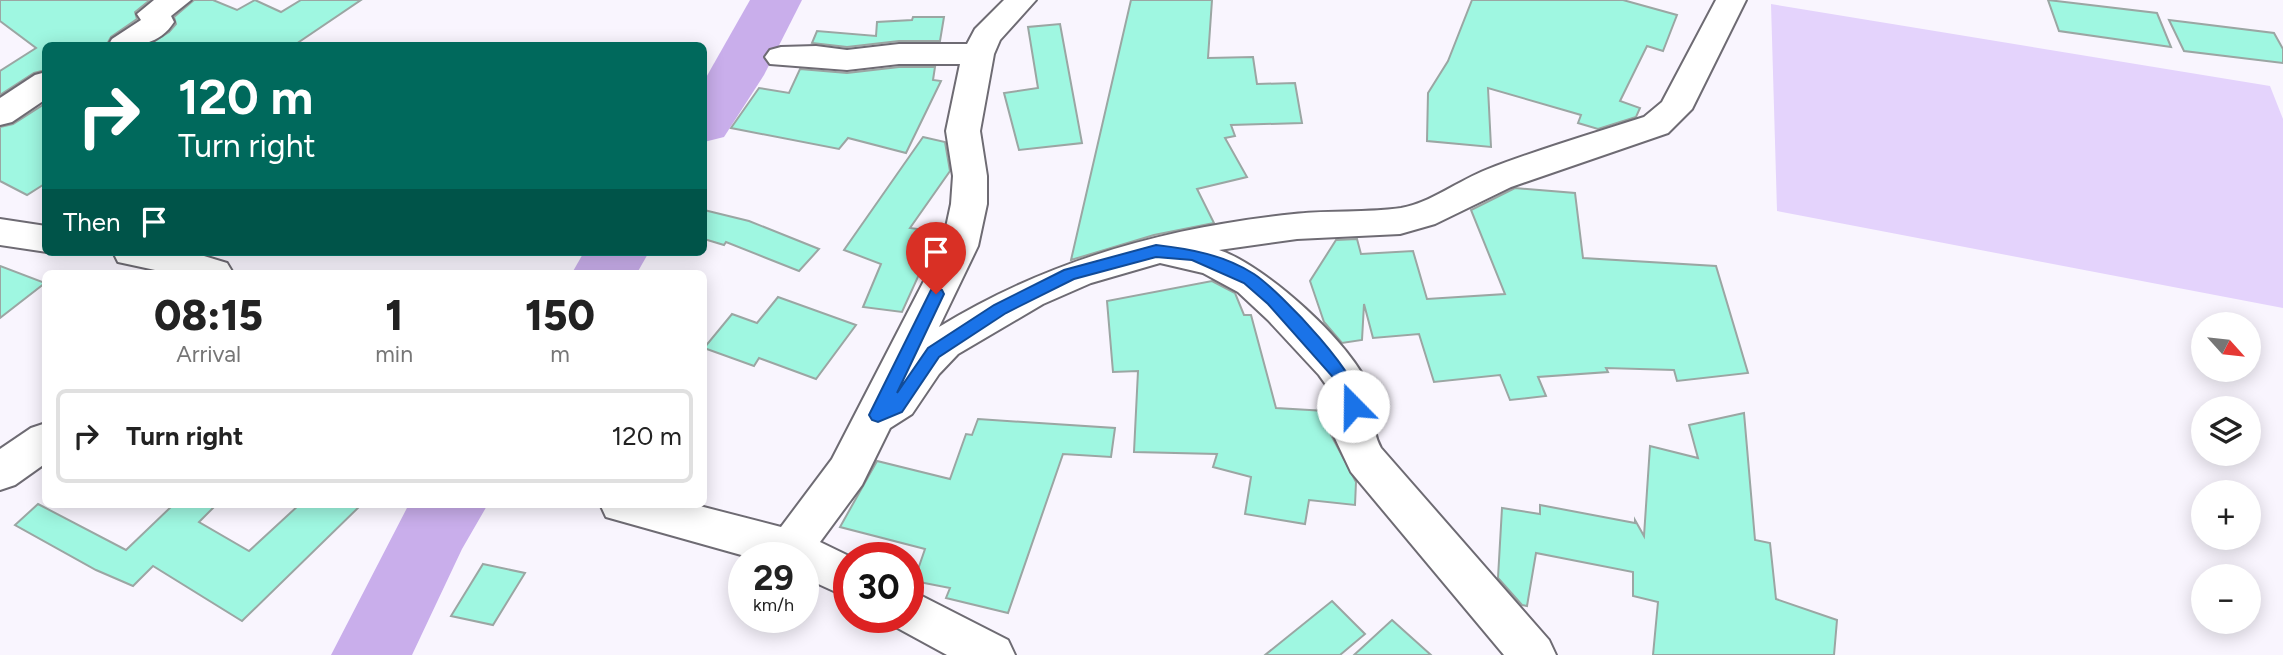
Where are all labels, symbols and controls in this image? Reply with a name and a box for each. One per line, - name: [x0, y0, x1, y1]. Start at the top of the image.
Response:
- text: 120 m: [178, 67, 313, 126]
- icon: right: [63, 70, 154, 161]
- text: Turn right: [178, 127, 316, 165]
- icon: arrive: [135, 203, 173, 241]
- text: Then: [63, 206, 121, 238]
- pin: [906, 222, 966, 294]
- icon: arrive: [917, 233, 955, 271]
- text: 08:15: [154, 290, 263, 341]
- text: 1: [385, 290, 403, 341]
- text: 150: [525, 290, 595, 341]
- north arrow: [2191, 312, 2261, 382]
- map controls: [2191, 312, 2261, 634]
- text: Arrival: [176, 340, 241, 368]
- text: min: [375, 340, 413, 368]
- text: m: [550, 340, 570, 368]
- position arrow: [1316, 369, 1390, 443]
- button: layers: [2191, 396, 2261, 466]
- icon: right: [67, 417, 105, 455]
- text: Turn right: [126, 420, 243, 452]
- text: 120 m: [612, 420, 682, 452]
- button: +: [2191, 480, 2261, 550]
- speed limit sign: 30: [833, 542, 924, 633]
- text: 29: [753, 557, 794, 599]
- button: −: [2191, 564, 2261, 634]
- text: km/h: [753, 594, 794, 616]

